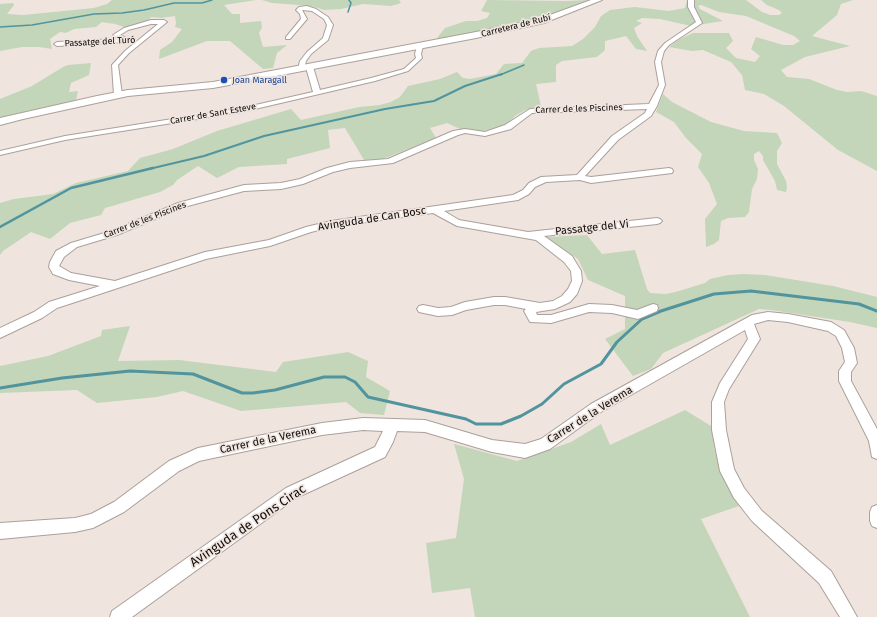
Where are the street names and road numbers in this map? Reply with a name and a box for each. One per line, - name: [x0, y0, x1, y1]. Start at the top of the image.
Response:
- street label: Carretera de Rubí: [480, 12, 552, 40]
- street label: Passatge del Turó: [64, 35, 136, 49]
- street label: Carrer de Sant Esteve: [169, 101, 257, 127]
- street label: Carrer de les Piscines: [535, 102, 623, 116]
- street label: Carrer de les Piscines: [102, 199, 188, 241]
- street label: Avinguda de Can Bosc: [317, 204, 427, 234]
- street label: Passatge del Vi: [555, 218, 629, 238]
- street label: Carrer de la Verema: [545, 383, 635, 447]
- street label: Carrer de la Verema: [219, 423, 317, 457]
- street label: Avinguda de Pons Cirac: [187, 481, 309, 571]

